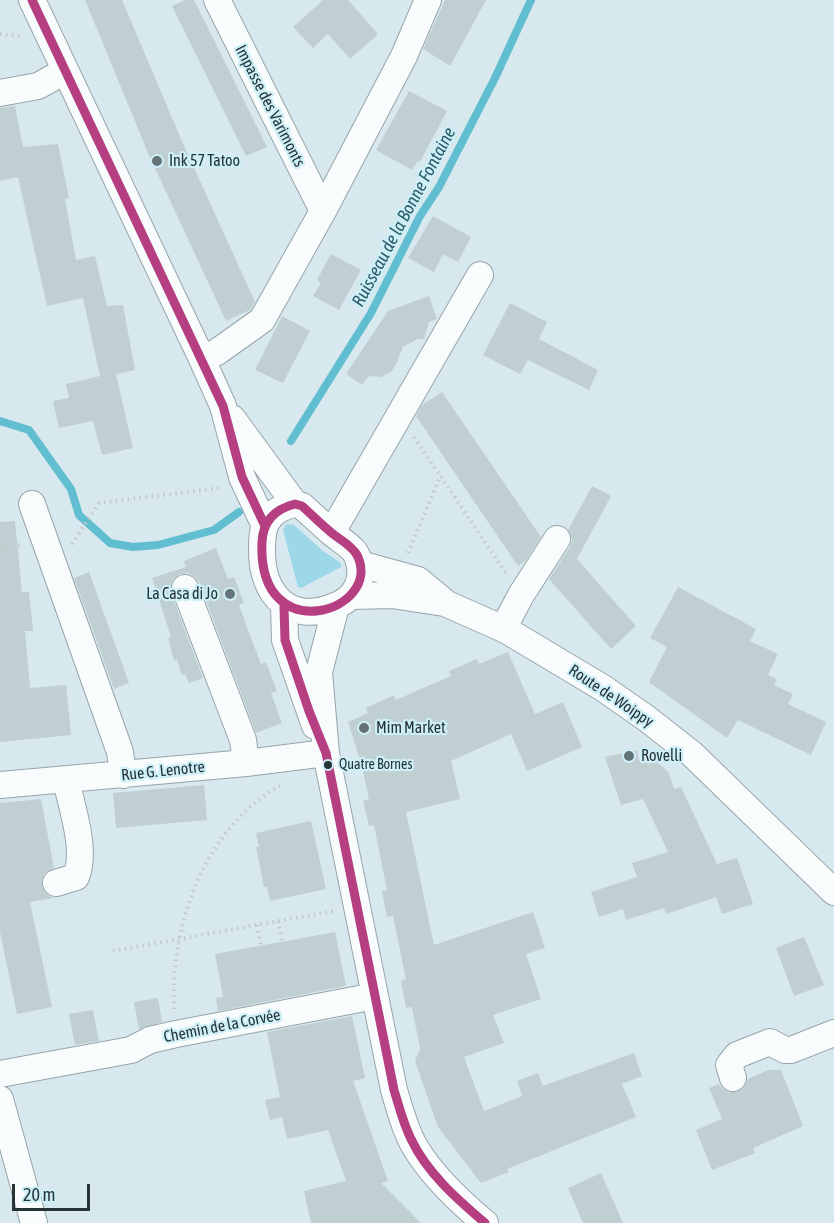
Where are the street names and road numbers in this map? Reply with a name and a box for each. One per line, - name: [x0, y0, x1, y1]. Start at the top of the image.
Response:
- street label: Impasse des Varimonts: [231, 42, 309, 170]
- street label: Route de Woippy: [565, 661, 657, 731]
- street label: Rue G. Lenotre: [120, 757, 206, 785]
- street label: Chemin de la Corvée: [162, 1005, 282, 1047]

